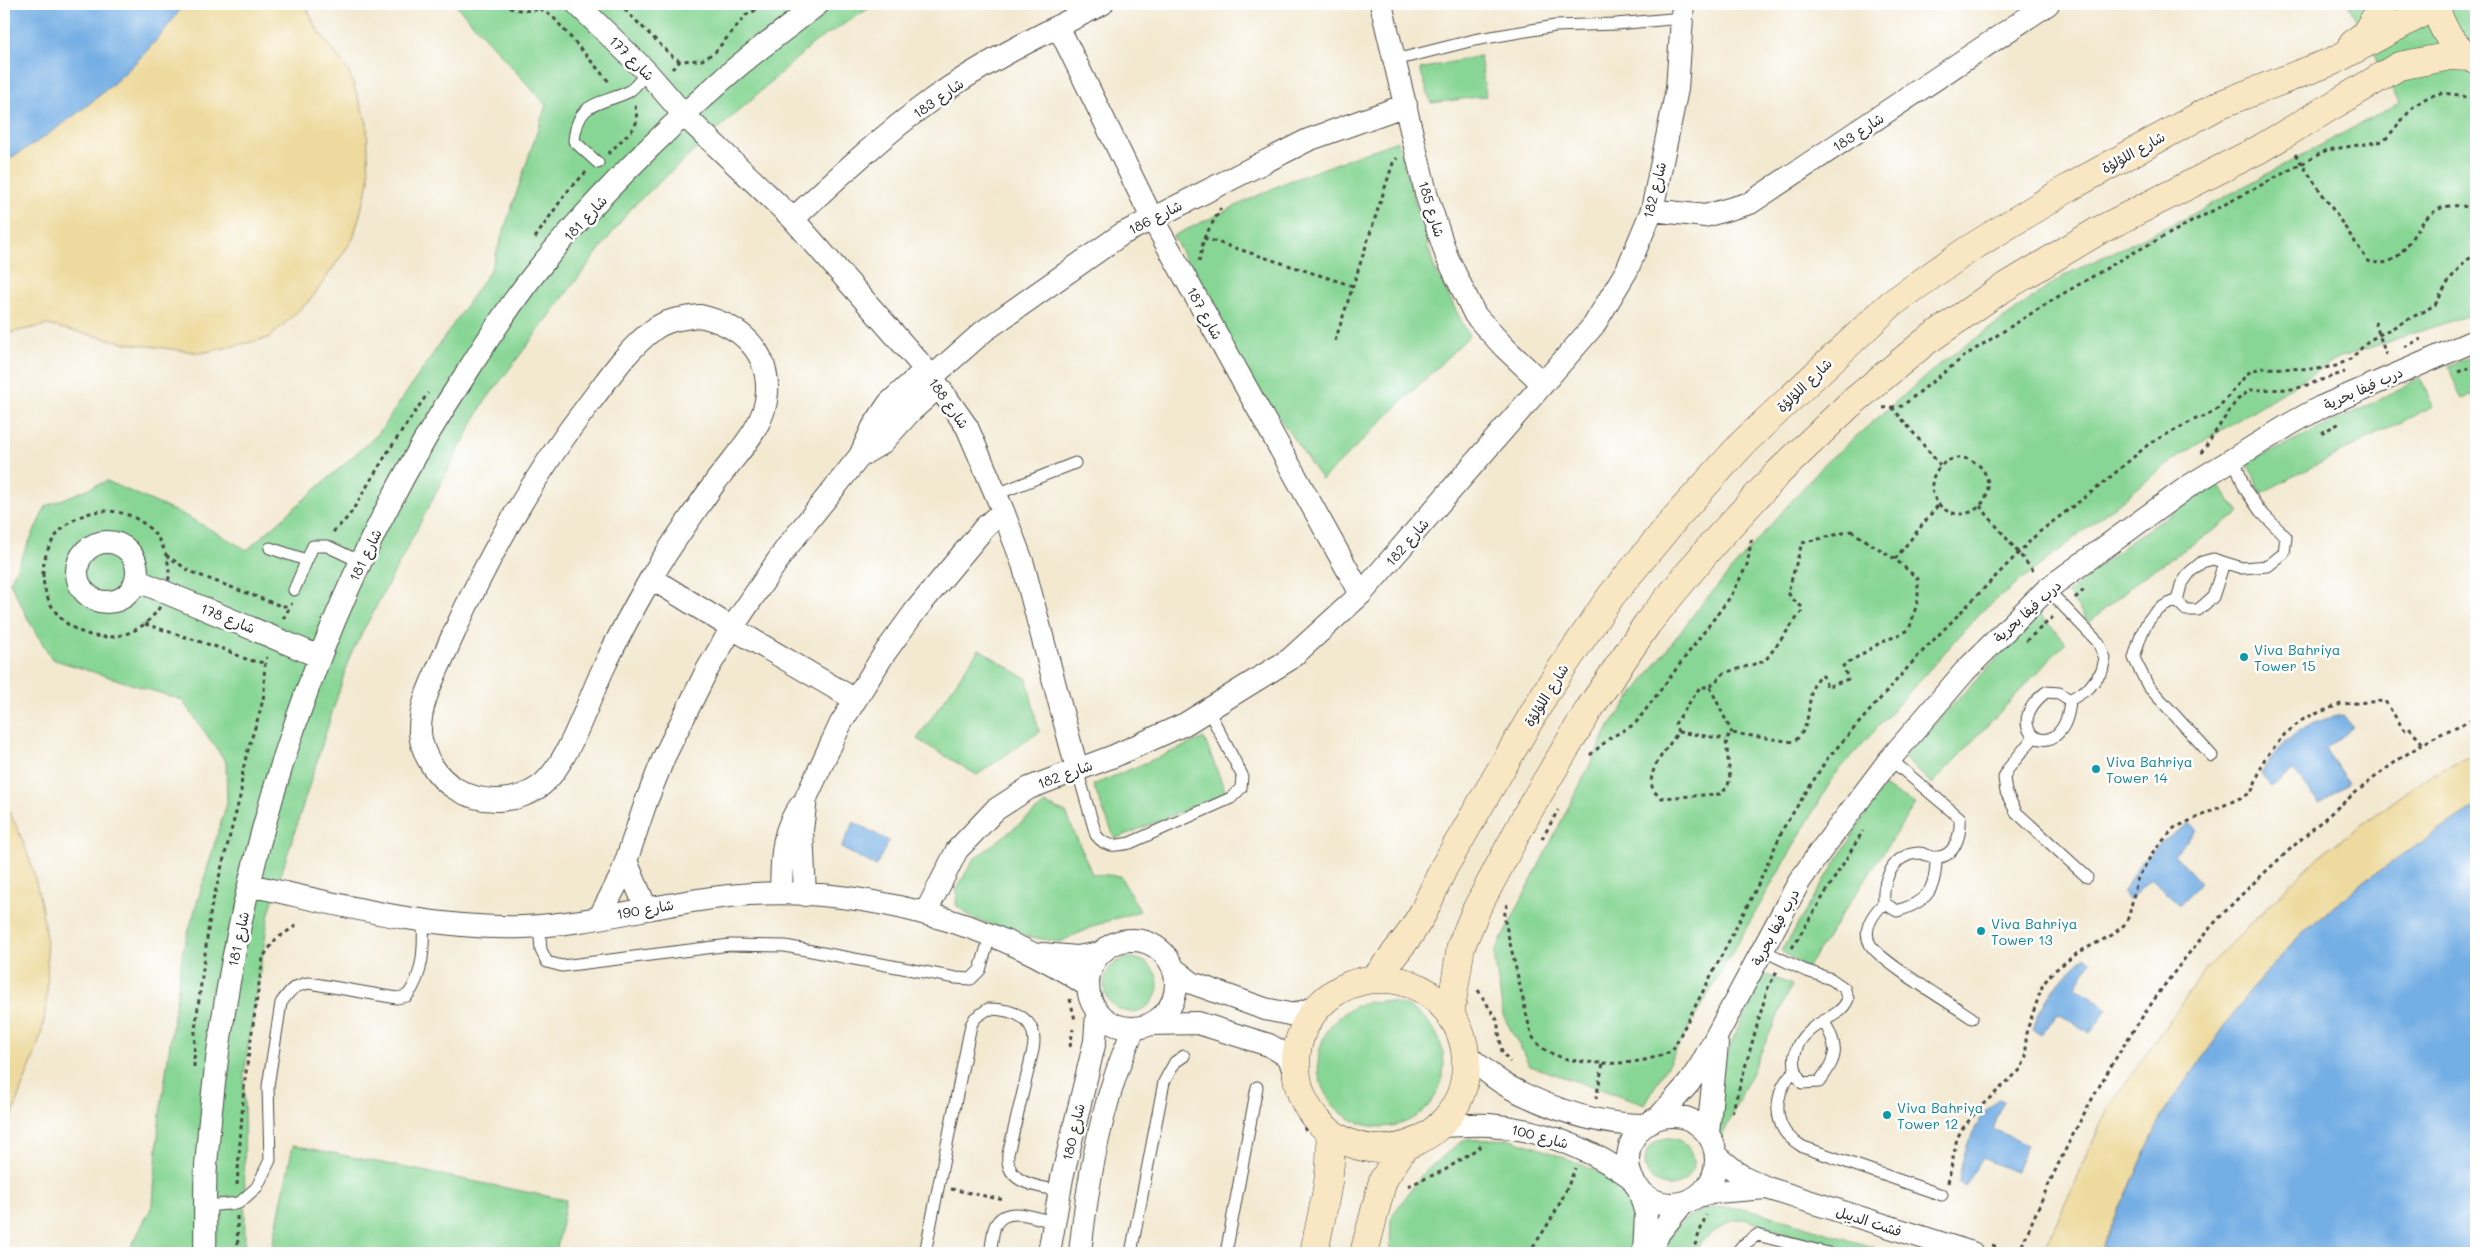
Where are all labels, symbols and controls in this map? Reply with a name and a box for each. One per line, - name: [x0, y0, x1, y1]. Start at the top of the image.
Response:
- street label: شارع 177: [605, 31, 659, 85]
- street label: شارع 183: [909, 74, 968, 123]
- street label: شارع 183: [1829, 108, 1888, 157]
- street label: شارع اللؤلؤة: [2098, 127, 2169, 178]
- street label: شارع 182: [1638, 160, 1671, 220]
- street label: شارع 185: [1414, 179, 1450, 240]
- street label: شارع 181: [559, 191, 612, 246]
- street label: شارع 186: [1125, 195, 1186, 240]
- street label: شارع 187: [1182, 283, 1227, 343]
- street label: شارع اللؤلؤة: [1772, 354, 1837, 417]
- street label: درب فيفا بحرية: [2320, 362, 2406, 414]
- street label: شارع 188: [924, 374, 973, 433]
- street label: شارع 182: [1381, 514, 1434, 571]
- street label: شارع 181: [344, 526, 387, 585]
- street label: درب فيفا بحرية: [1989, 576, 2065, 646]
- street label: شارع 178: [198, 598, 258, 638]
- place label: Viva Bahriya Tower 15: [2254, 640, 2341, 675]
- marker: Viva Bahriya Tower 15: [2238, 651, 2250, 663]
- street label: شارع اللؤلؤة: [1519, 660, 1573, 730]
- place label: Viva Bahriya Tower 14: [2106, 752, 2193, 787]
- street label: شارع 182: [1035, 755, 1096, 794]
- marker: Viva Bahriya Tower 14: [2090, 763, 2102, 775]
- street label: درب فيفا بحرية: [1747, 885, 1803, 969]
- street label: شارع 190: [615, 895, 675, 924]
- street label: شارع 181: [223, 910, 254, 968]
- place label: Viva Bahriya Tower 13: [1991, 914, 2078, 949]
- marker: Viva Bahriya Tower 13: [1975, 925, 1987, 937]
- place label: Viva Bahriya Tower 12: [1897, 1098, 1984, 1133]
- street label: شارع 180: [1057, 1102, 1090, 1163]
- marker: Viva Bahriya Tower 12: [1881, 1109, 1893, 1121]
- street label: شارع 100: [1509, 1119, 1571, 1154]
- street label: فشت الديبل: [1834, 1201, 1904, 1241]

